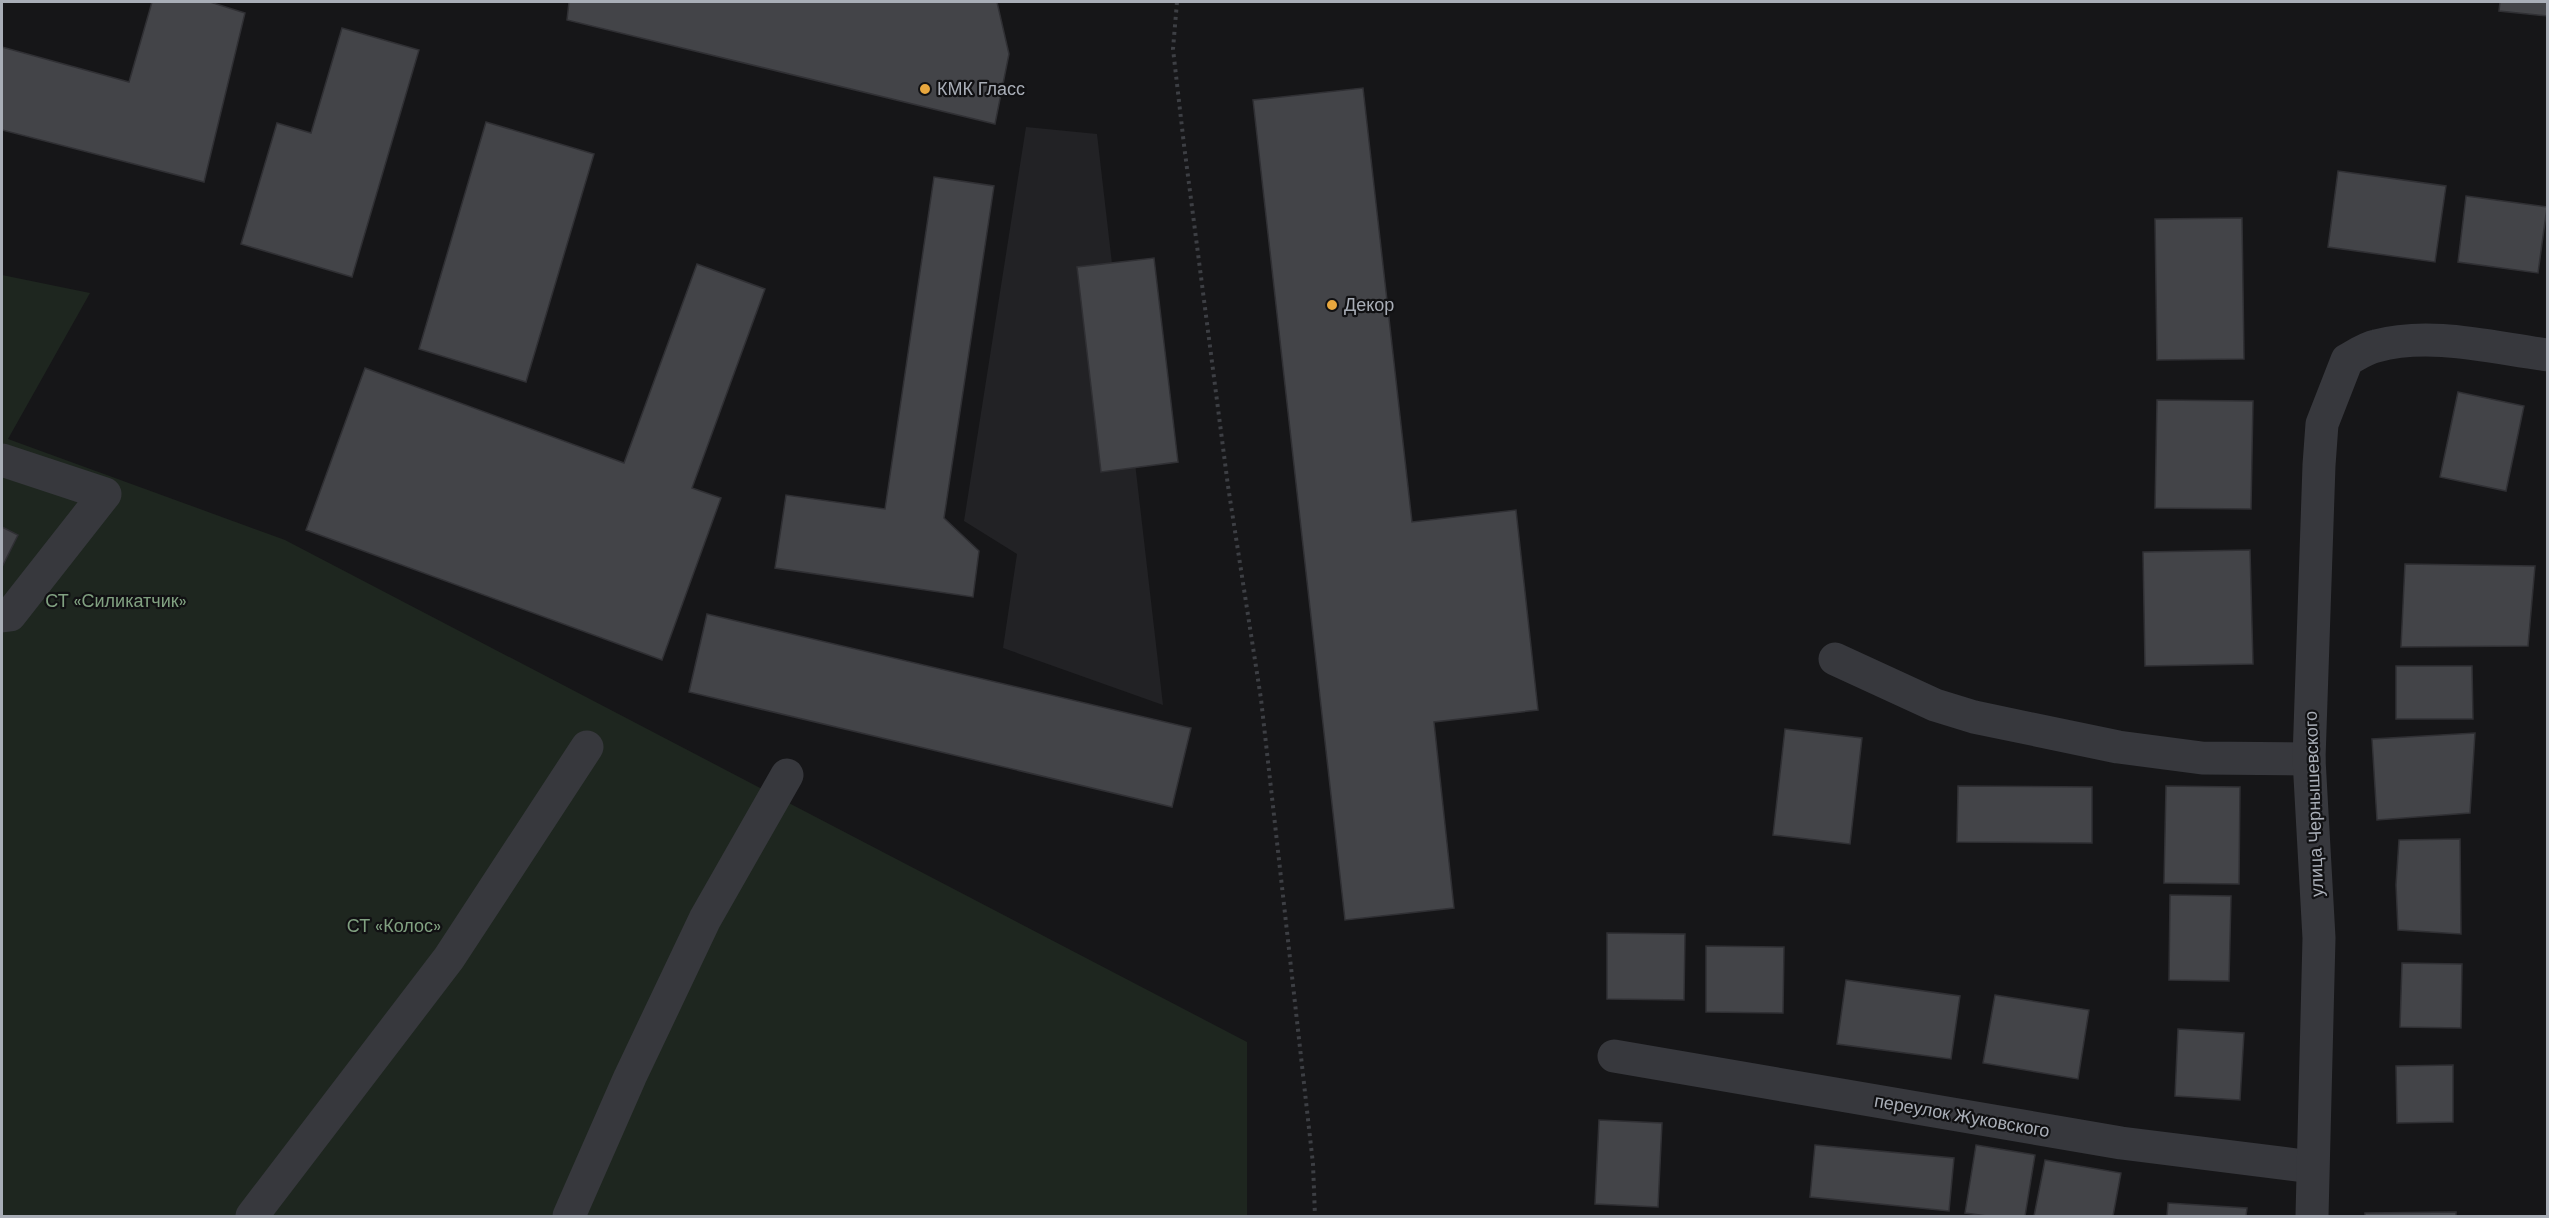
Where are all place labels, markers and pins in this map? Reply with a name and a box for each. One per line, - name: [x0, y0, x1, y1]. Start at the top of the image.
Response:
- place label: КМК Гласс: [937, 77, 1025, 101]
- marker: КМК Гласс: [918, 82, 932, 96]
- place label: Декор: [1344, 293, 1394, 317]
- marker: Декор: [1325, 298, 1339, 312]

